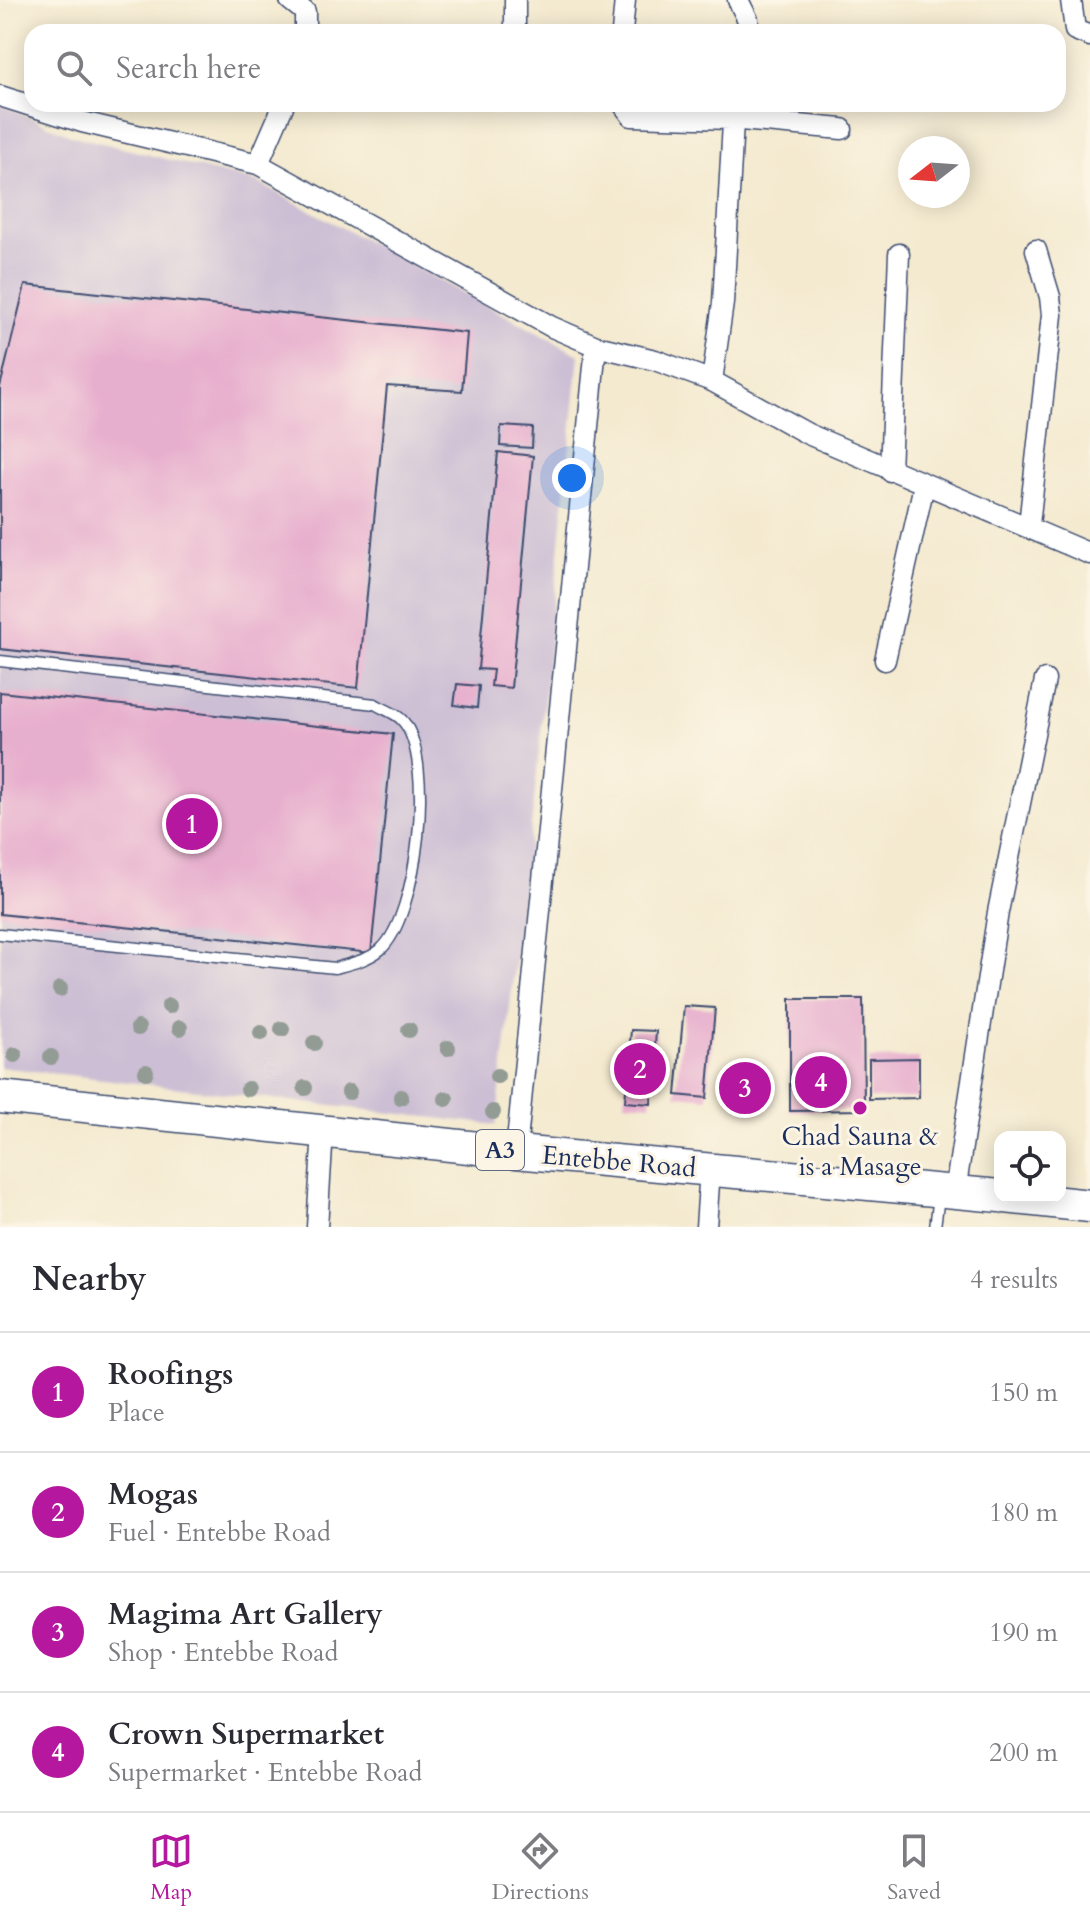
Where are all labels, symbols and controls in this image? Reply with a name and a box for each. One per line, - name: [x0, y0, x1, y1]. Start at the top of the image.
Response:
- search box: [24, 24, 1066, 112]
- icon: search: [52, 46, 96, 90]
- text: Search here: [116, 48, 261, 89]
- north arrow: [898, 136, 970, 208]
- your location: [552, 458, 592, 498]
- pin: 1: [166, 794, 218, 854]
- pin: 2: [614, 1039, 666, 1099]
- pin: 4: [795, 1052, 847, 1112]
- pin: 3: [719, 1058, 771, 1118]
- marker: Chad Sauna & is a Masage: [851, 1099, 869, 1117]
- place label: Chad Sauna & is a Masage: [781, 1119, 939, 1184]
- road number: A3: [476, 1130, 524, 1170]
- map controls: [994, 1131, 1066, 1203]
- button: locate: [994, 1131, 1066, 1203]
- street label: Entebbe Road: [540, 1137, 698, 1186]
- text: Nearby: [32, 1256, 147, 1302]
- text: 4 results: [970, 1262, 1058, 1297]
- text: Roofings: [108, 1354, 233, 1395]
- text: 1: [51, 1375, 65, 1410]
- text: 150 m: [989, 1375, 1058, 1410]
- text: Place: [108, 1395, 165, 1430]
- text: Mogas: [108, 1474, 198, 1515]
- text: 2: [51, 1495, 65, 1530]
- text: 180 m: [989, 1495, 1058, 1530]
- text: Fuel · Entebbe Road: [108, 1515, 331, 1550]
- text: Magima Art Gallery: [108, 1594, 383, 1635]
- text: 3: [51, 1615, 65, 1650]
- text: 190 m: [989, 1615, 1058, 1650]
- text: Shop · Entebbe Road: [108, 1635, 338, 1670]
- text: Crown Supermarket: [108, 1714, 384, 1755]
- text: 4: [51, 1735, 65, 1770]
- text: 200 m: [989, 1735, 1058, 1770]
- text: Supermarket · Entebbe Road: [108, 1755, 422, 1790]
- tab: Map: [149, 1829, 193, 1907]
- tab: Directions: [492, 1829, 589, 1907]
- tab: Saved: [887, 1829, 941, 1907]

